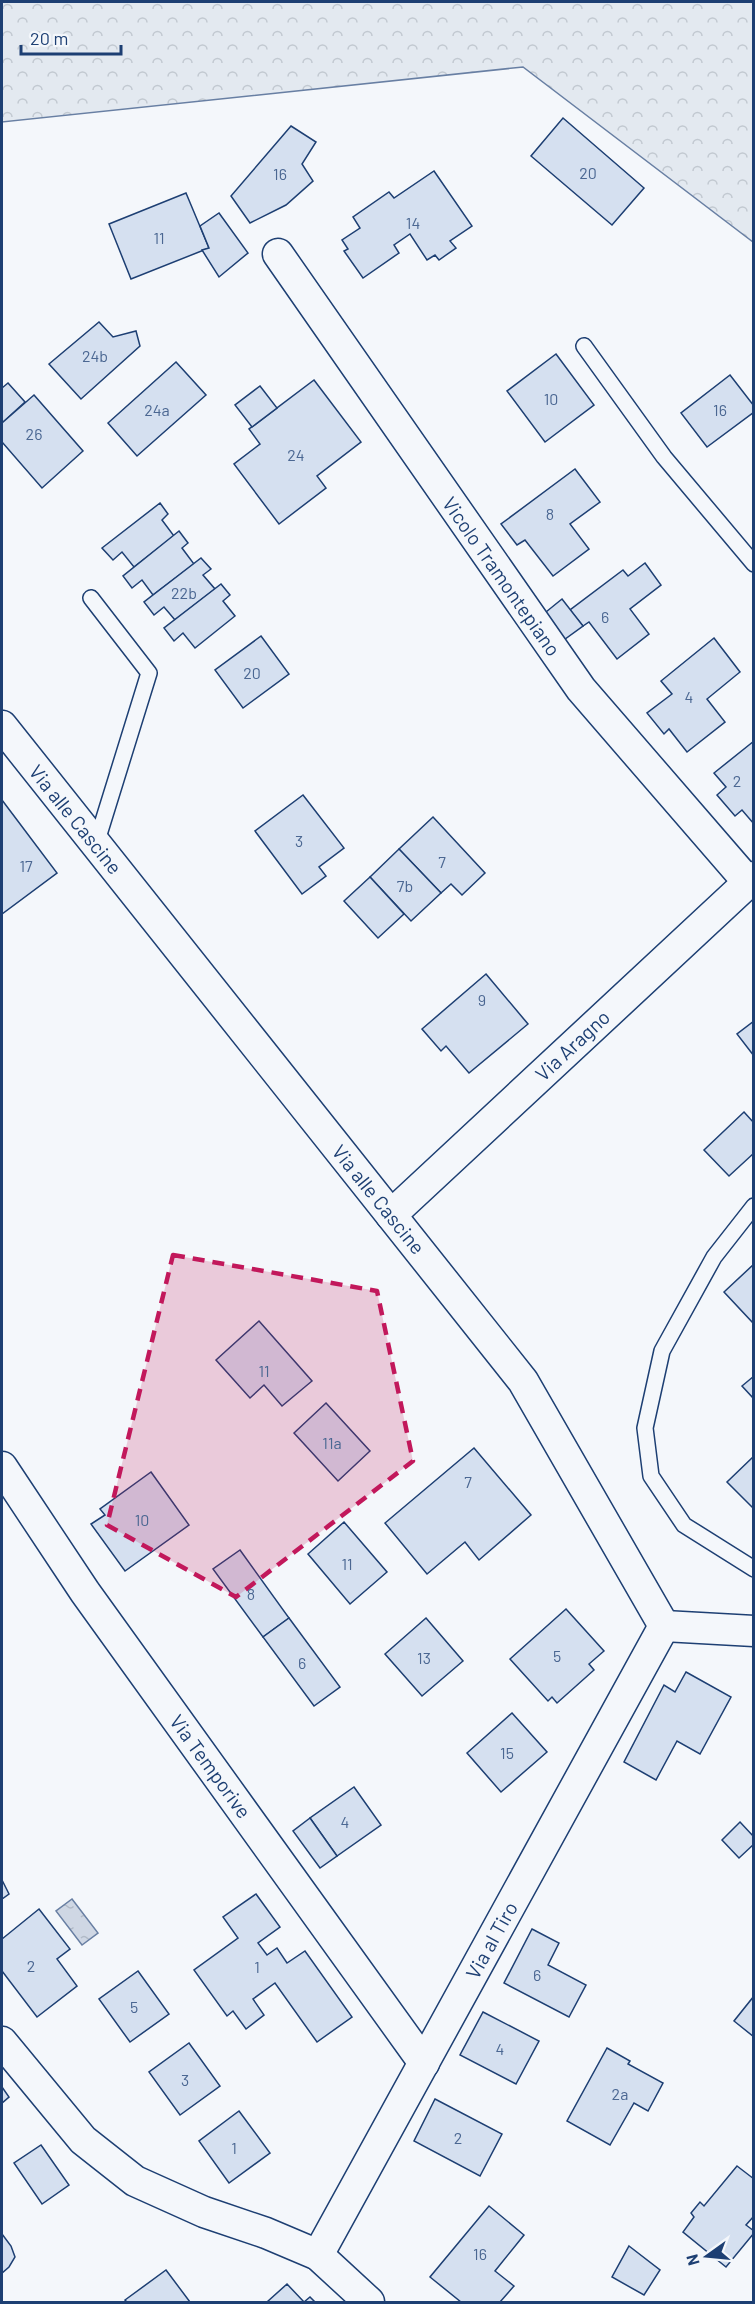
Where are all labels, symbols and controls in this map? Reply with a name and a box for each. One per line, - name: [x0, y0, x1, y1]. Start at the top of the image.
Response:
- scale bar: [21, 18, 122, 56]
- text: 20 m: [30, 27, 68, 49]
- house number: 20: [579, 163, 597, 182]
- house number: 16: [273, 164, 287, 183]
- house number: 14: [406, 213, 420, 232]
- house number: 11: [153, 228, 165, 247]
- house number: 24b: [82, 346, 108, 365]
- house number: 10: [544, 389, 558, 408]
- house number: 24a: [144, 400, 170, 419]
- house number: 16: [713, 400, 727, 419]
- house number: 26: [26, 424, 42, 443]
- house number: 24: [287, 445, 305, 464]
- street label: Vicolo Tramontepiano: [438, 492, 566, 660]
- house number: 8: [546, 504, 554, 523]
- house number: 22b: [171, 583, 197, 602]
- house number: 6: [601, 607, 609, 626]
- house number: 20: [243, 663, 261, 682]
- house number: 4: [685, 687, 693, 706]
- street label: Via alle Cascine: [25, 759, 127, 879]
- house number: 2: [733, 771, 741, 790]
- house number: 3: [295, 831, 303, 850]
- house number: 7: [438, 852, 446, 871]
- house number: 17: [19, 856, 33, 875]
- house number: 7b: [397, 876, 413, 895]
- house number: 9: [478, 990, 486, 1009]
- street label: Via Aragno: [530, 1005, 614, 1085]
- street label: Via alle Cascine: [328, 1139, 430, 1259]
- house number: 11: [258, 1361, 270, 1380]
- house number: 11a: [322, 1433, 342, 1452]
- house number: 7: [464, 1472, 472, 1491]
- house number: 10: [135, 1510, 149, 1529]
- house number: 11: [341, 1554, 353, 1573]
- house number: 8: [247, 1584, 255, 1603]
- house number: 5: [553, 1646, 561, 1665]
- house number: 13: [417, 1648, 431, 1667]
- house number: 6: [298, 1653, 306, 1672]
- street label: Via Temporive: [165, 1709, 257, 1823]
- house number: 15: [500, 1743, 514, 1762]
- house number: 4: [341, 1812, 349, 1831]
- street label: Via al Tiro: [460, 1897, 522, 1983]
- house number: 2: [27, 1956, 35, 1975]
- house number: 1: [254, 1957, 260, 1976]
- house number: 6: [533, 1965, 541, 1984]
- house number: 5: [130, 1997, 138, 2016]
- house number: 4: [496, 2039, 504, 2058]
- house number: 3: [181, 2070, 189, 2089]
- house number: 2a: [612, 2084, 628, 2103]
- house number: 2: [454, 2128, 462, 2147]
- house number: 1: [231, 2138, 237, 2157]
- north arrow: [677, 2226, 737, 2286]
- house number: 16: [473, 2244, 487, 2263]
- text: N: [681, 2252, 703, 2268]

